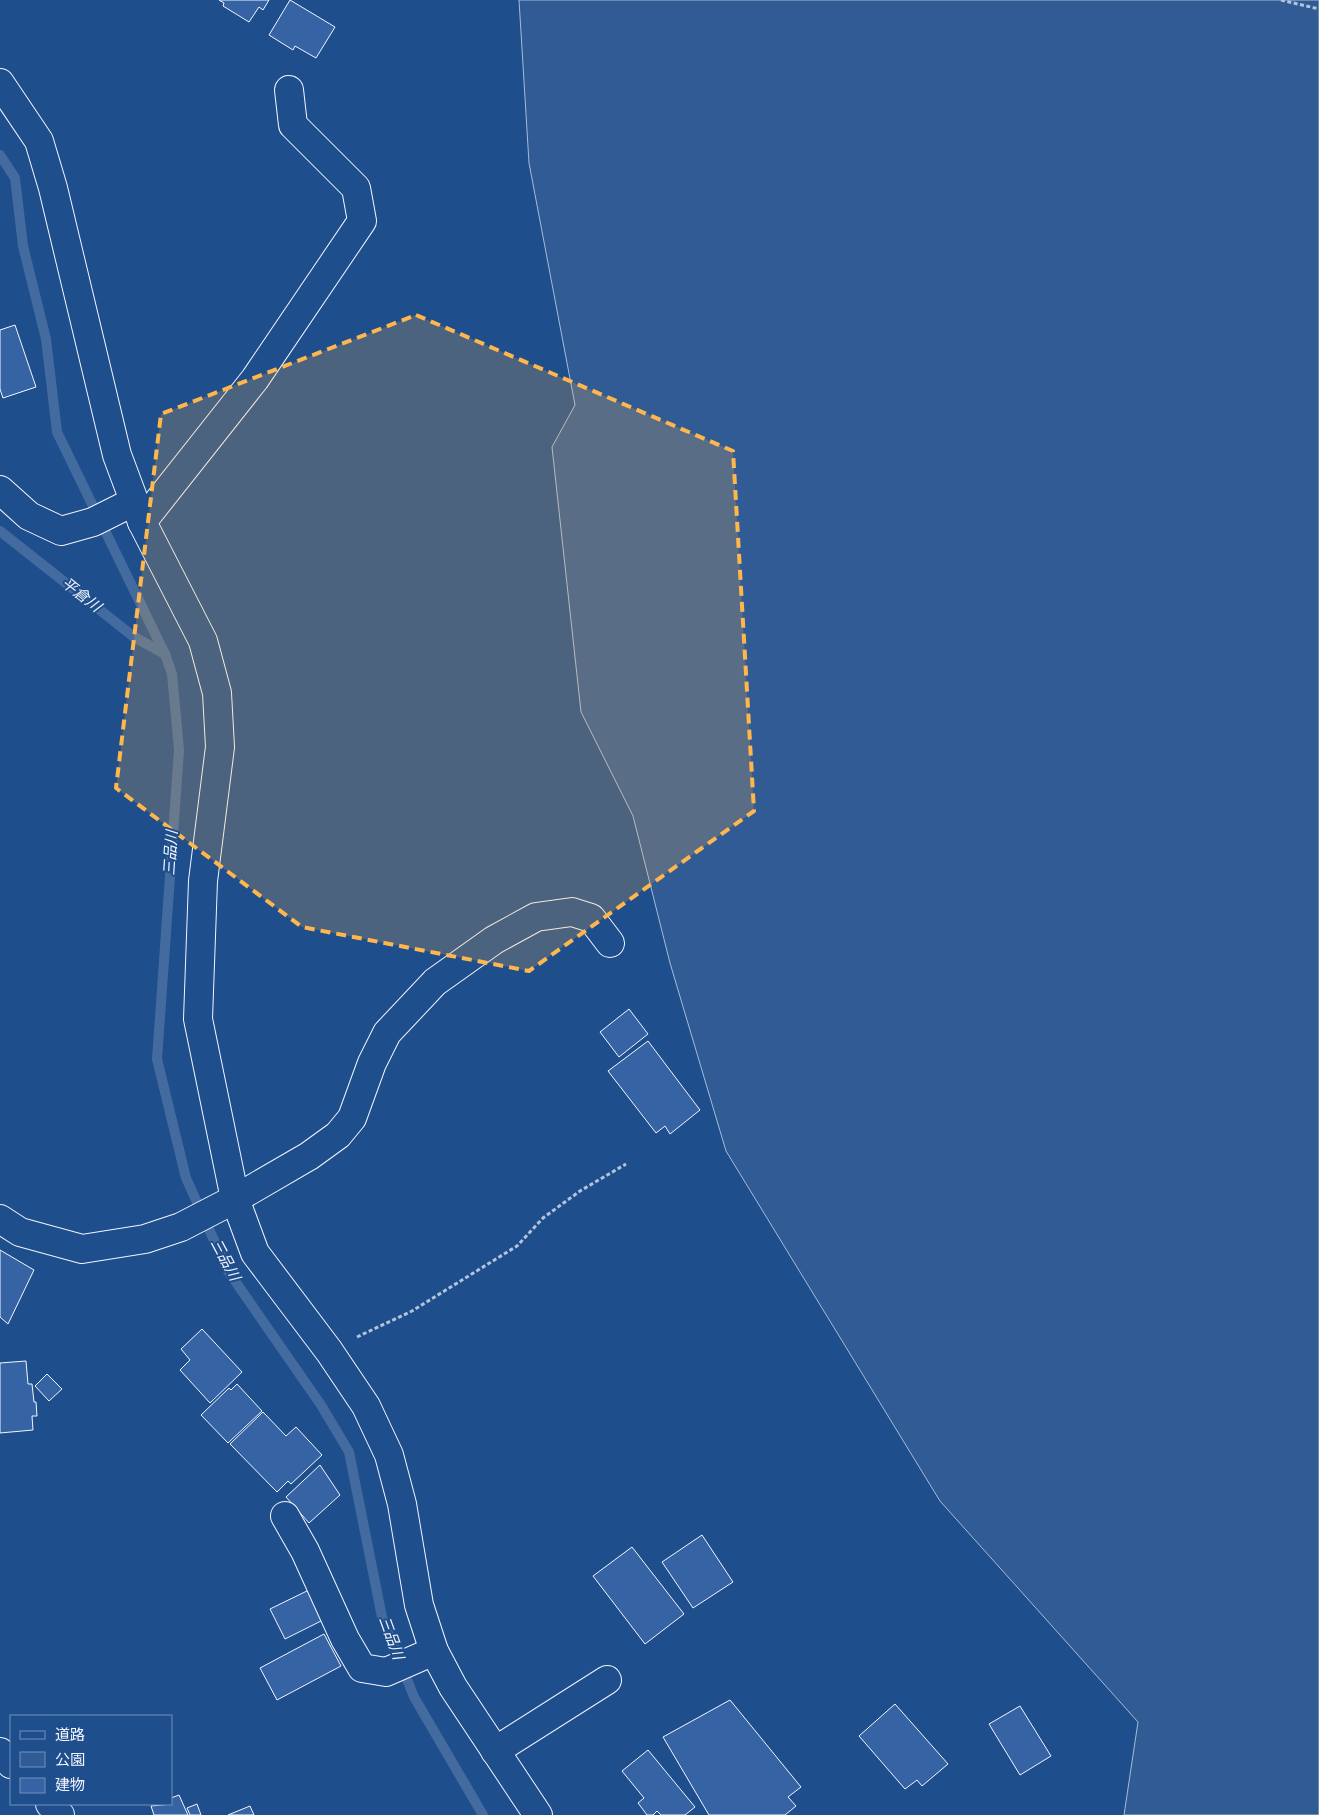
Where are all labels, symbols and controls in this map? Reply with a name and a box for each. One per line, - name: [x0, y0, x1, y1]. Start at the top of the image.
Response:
- water label: 平倉川: [57, 573, 107, 618]
- water label: 三品川: [159, 828, 183, 876]
- water label: 三品川: [205, 1235, 246, 1287]
- water label: 三品川: [373, 1613, 409, 1665]
- legend: [10, 1715, 172, 1805]
- text: 道路: [55, 1725, 85, 1746]
- text: 公園: [55, 1750, 85, 1771]
- text: 建物: [55, 1775, 85, 1796]

